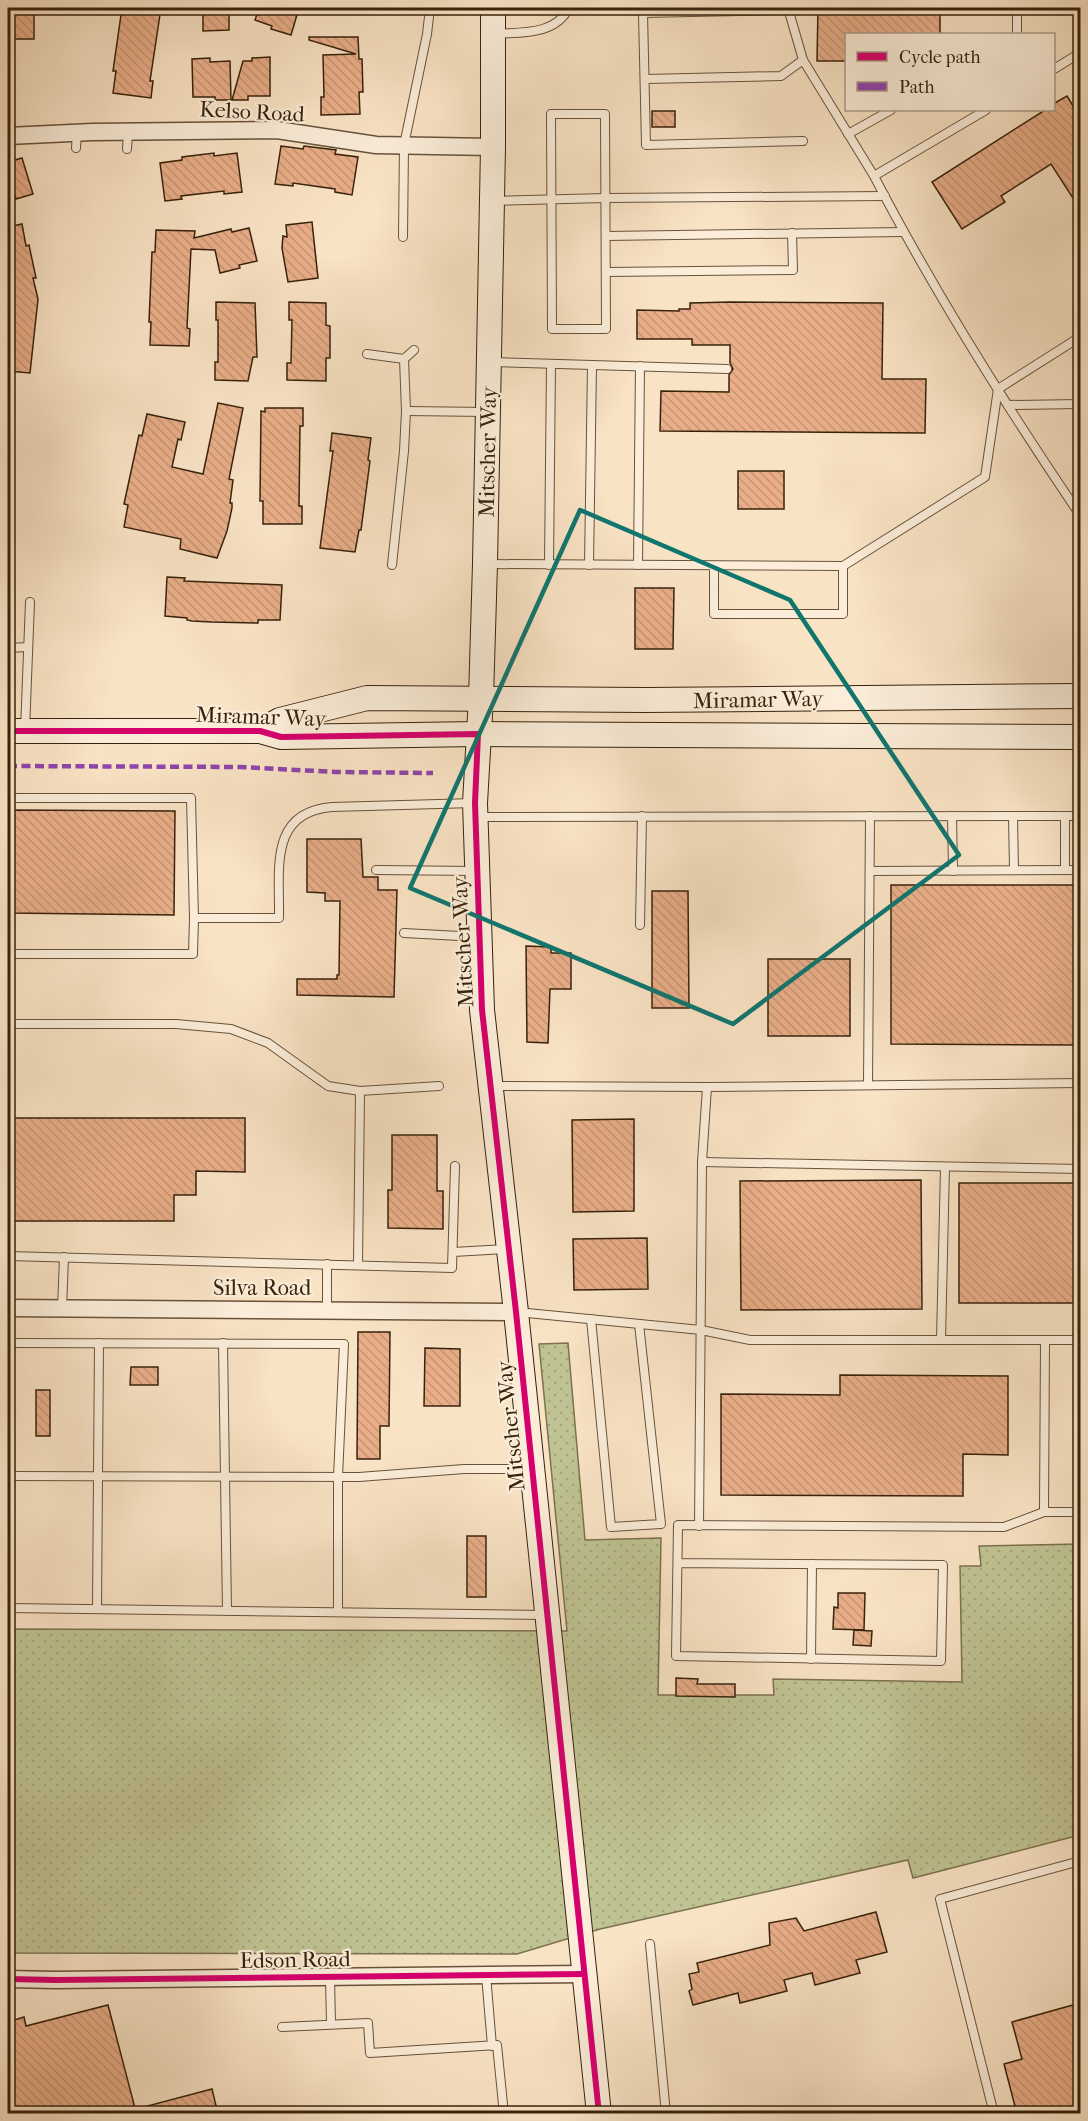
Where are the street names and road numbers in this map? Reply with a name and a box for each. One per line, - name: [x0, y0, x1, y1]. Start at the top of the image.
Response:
- street label: Kelso Road: [199, 96, 306, 128]
- street label: Mitscher Way: [474, 385, 502, 518]
- street label: Miramar Way: [693, 686, 825, 714]
- street label: Miramar Way: [195, 702, 328, 732]
- street label: Mitscher Way: [447, 875, 479, 1008]
- street label: Silva Road: [213, 1275, 312, 1301]
- street label: Mitscher Way: [491, 1358, 531, 1492]
- street label: Edson Road: [239, 1946, 352, 1974]

